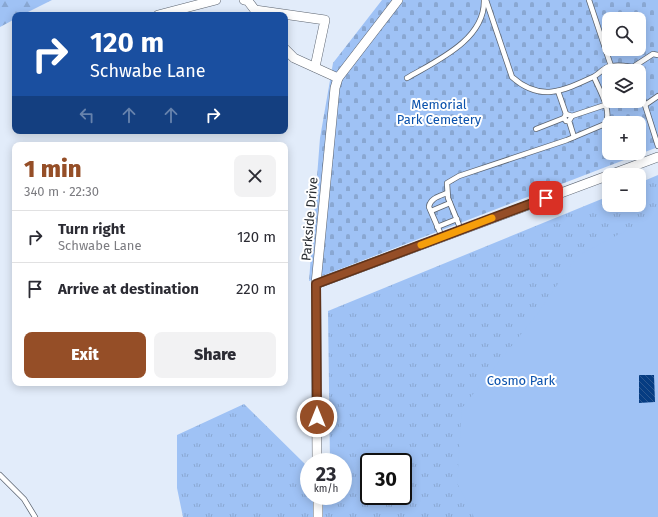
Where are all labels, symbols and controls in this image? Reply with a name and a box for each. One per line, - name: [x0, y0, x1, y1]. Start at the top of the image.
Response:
- map controls: [602, 12, 646, 212]
- button: search: [602, 12, 646, 56]
- text: 120 m: [90, 26, 164, 59]
- icon: right: [24, 28, 76, 80]
- text: Schwabe Lane: [90, 60, 206, 82]
- button: layers: [602, 64, 646, 108]
- park label: Memorial Park Cemetery: [397, 97, 482, 127]
- icon: left: [76, 104, 98, 126]
- icon: ahead: [118, 104, 140, 126]
- icon: ahead: [160, 104, 182, 126]
- icon: right: [202, 104, 224, 126]
- button: +: [602, 116, 646, 160]
- text: 1 min: [24, 155, 82, 183]
- button: close: [234, 155, 276, 197]
- button: −: [602, 168, 646, 212]
- street label: Parkside Drive: [298, 177, 321, 262]
- pin: [529, 181, 563, 215]
- text: 340 m · 22:30: [24, 184, 99, 199]
- icon: arrive: [535, 187, 557, 209]
- text: Turn right: [58, 220, 125, 238]
- icon: right: [24, 226, 46, 248]
- text: 120 m: [237, 228, 276, 246]
- text: Schwabe Lane: [58, 238, 142, 253]
- icon: arrive: [24, 278, 46, 300]
- text: Arrive at destination: [58, 280, 199, 298]
- text: 220 m: [236, 280, 276, 298]
- button: Exit: [24, 332, 146, 378]
- button: Share: [154, 332, 276, 378]
- park label: Cosmo Park: [487, 373, 556, 388]
- position arrow: [296, 396, 338, 438]
- speed limit sign: 30: [360, 453, 412, 505]
- text: 23: [316, 462, 336, 486]
- text: km/h: [314, 483, 338, 495]

